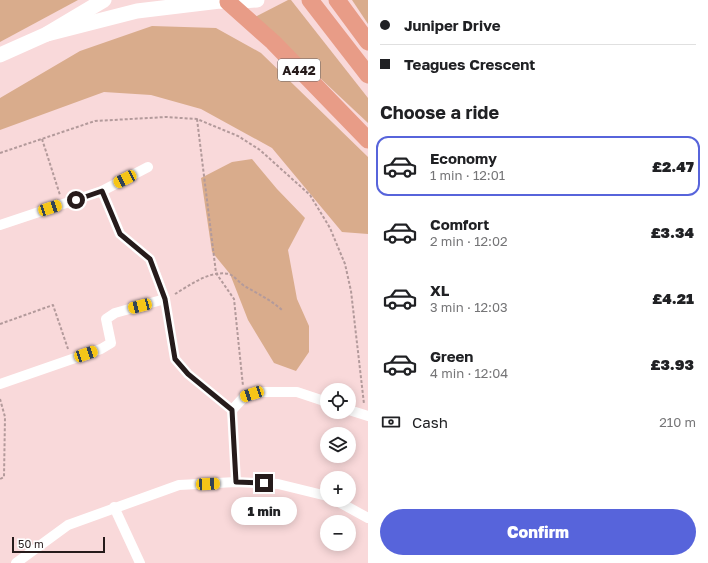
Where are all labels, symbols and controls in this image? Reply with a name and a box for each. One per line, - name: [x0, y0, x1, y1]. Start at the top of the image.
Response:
- text: Juniper Drive: [404, 16, 501, 34]
- text: Teagues Crescent: [404, 55, 535, 73]
- road number: A442: [278, 59, 320, 81]
- text: Choose a ride: [380, 101, 499, 123]
- icon: car: [382, 148, 418, 184]
- text: Economy: [430, 149, 497, 167]
- text: £2.47: [652, 157, 694, 175]
- text: 1 min · 12:01: [430, 167, 505, 183]
- car: [112, 168, 138, 190]
- route start: [67, 191, 85, 209]
- car: [37, 199, 63, 217]
- icon: car: [382, 214, 418, 250]
- text: Comfort: [430, 215, 489, 233]
- text: £3.34: [651, 223, 694, 241]
- text: 2 min · 12:02: [430, 233, 508, 249]
- icon: car: [382, 280, 418, 316]
- text: XL: [430, 281, 449, 299]
- text: £4.21: [652, 289, 694, 307]
- car: [127, 297, 153, 315]
- text: 3 min · 12:03: [430, 299, 508, 315]
- car: [73, 344, 99, 364]
- icon: car: [382, 346, 418, 382]
- text: Green: [430, 347, 473, 365]
- text: £3.93: [650, 355, 694, 373]
- text: 4 min · 12:04: [430, 365, 508, 381]
- map controls: [320, 383, 356, 551]
- button: locate: [320, 383, 356, 419]
- car: [239, 385, 265, 403]
- icon: cash: [380, 411, 402, 433]
- text: Cash: [412, 413, 448, 431]
- text: 210 m: [659, 414, 696, 430]
- button: layers: [320, 427, 356, 463]
- button: +: [320, 471, 356, 507]
- route end: [255, 474, 273, 492]
- car: [196, 477, 220, 491]
- callout: 1 min: [231, 497, 297, 525]
- text: 1 min: [247, 503, 281, 519]
- button: Confirm: [380, 509, 696, 555]
- button: −: [320, 515, 356, 551]
- scale bar: [12, 535, 105, 554]
- text: 50 m: [18, 537, 44, 550]

